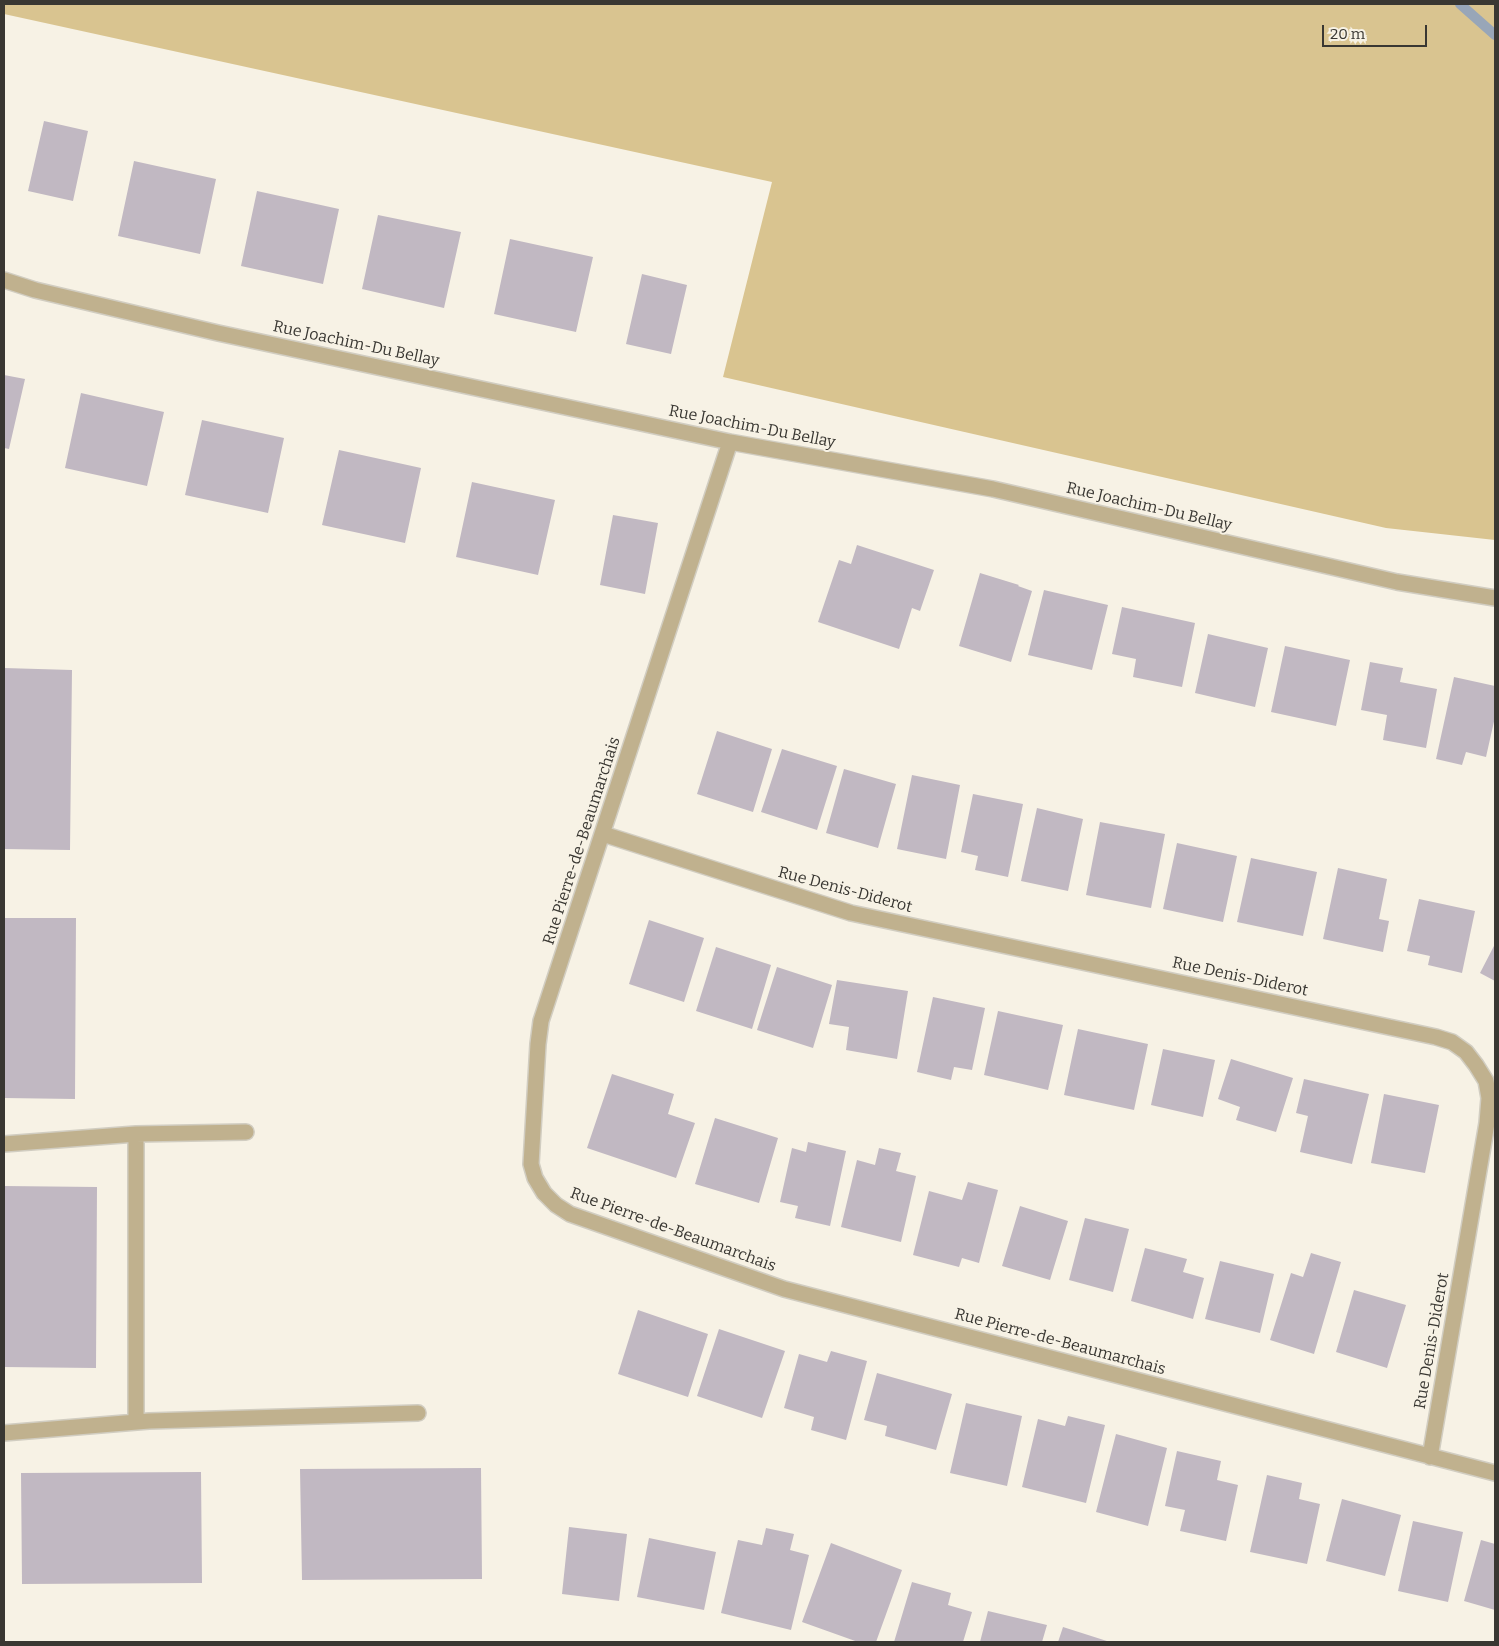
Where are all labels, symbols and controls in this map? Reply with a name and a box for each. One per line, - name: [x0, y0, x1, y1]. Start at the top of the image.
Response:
- scale bar: [1324, 15, 1429, 47]
- text: 20 m: [1330, 25, 1365, 43]
- street label: Rue Joachim-Du Bellay: [271, 317, 441, 371]
- street label: Rue Joachim-Du Bellay: [667, 401, 837, 453]
- street label: Rue Joachim-Du Bellay: [1064, 479, 1234, 535]
- street label: Rue Pierre-de-Beaumarchais: [539, 735, 625, 947]
- street label: Rue Denis-Diderot: [776, 863, 914, 917]
- street label: Rue Denis-Diderot: [1170, 953, 1310, 1001]
- street label: Rue Pierre-de-Beaumarchais: [568, 1184, 778, 1276]
- street label: Rue Denis-Diderot: [1411, 1271, 1453, 1411]
- street label: Rue Pierre-de-Beaumarchais: [952, 1305, 1168, 1379]

